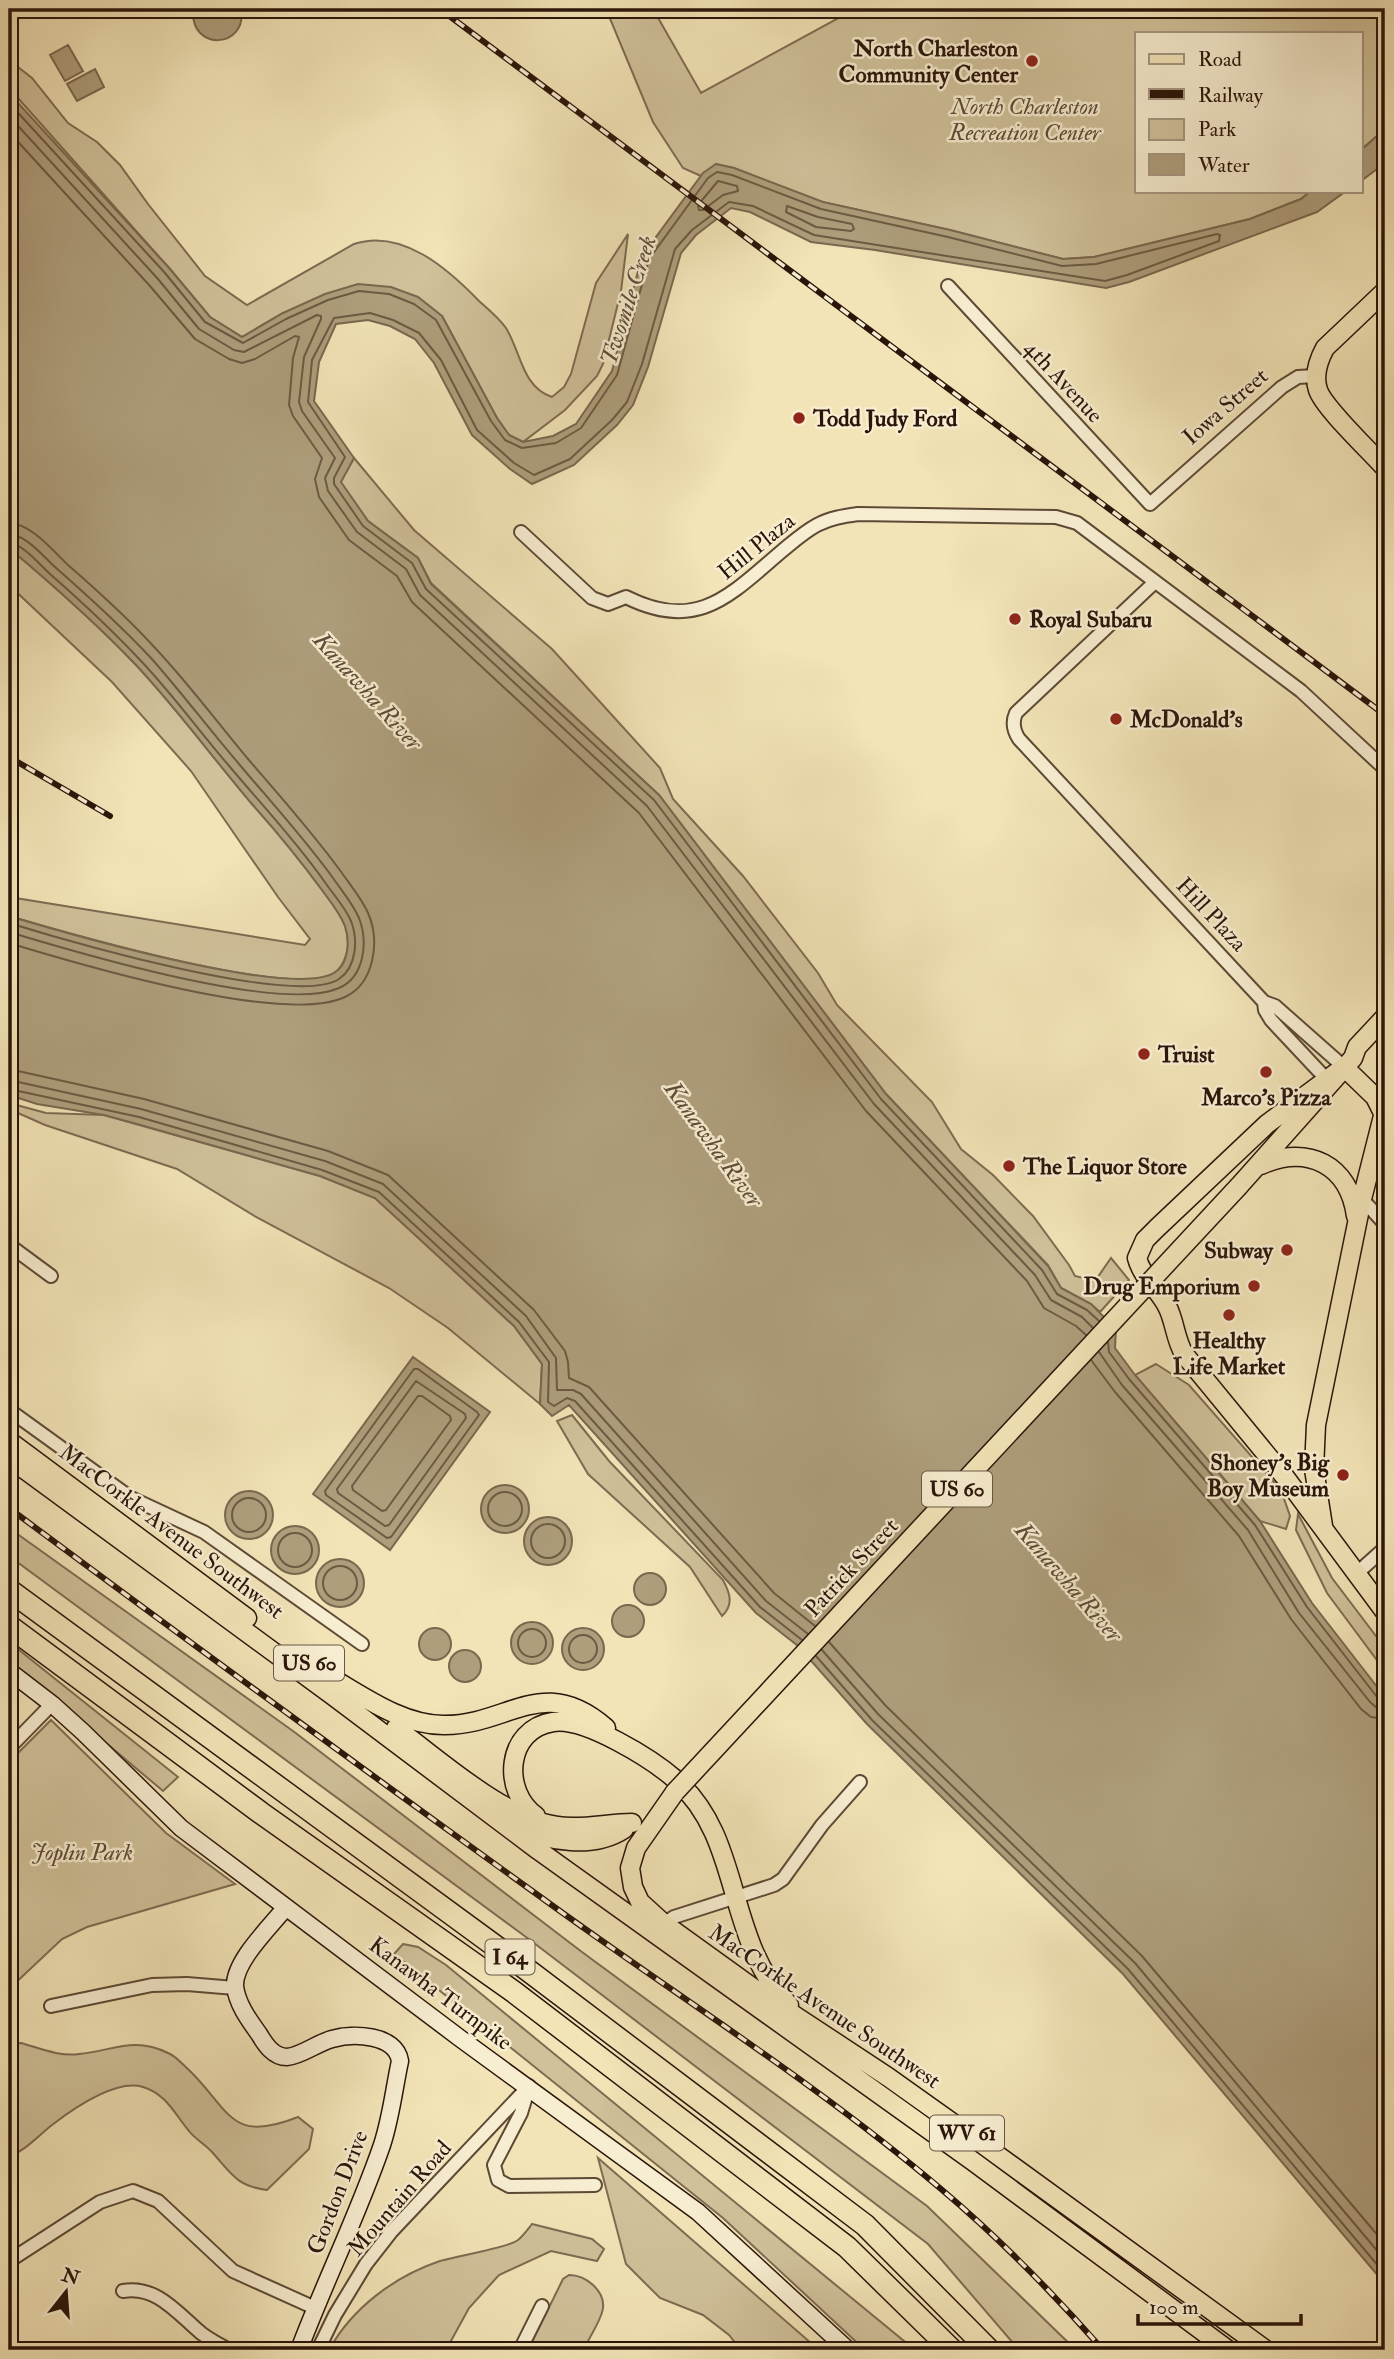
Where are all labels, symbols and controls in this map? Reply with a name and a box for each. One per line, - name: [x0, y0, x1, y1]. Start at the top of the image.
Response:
- legend: [1135, 32, 1362, 192]
- place label: North Charleston Community Center: [839, 34, 1018, 90]
- text: Road: [1198, 46, 1243, 73]
- marker: North Charleston Community Center: [1024, 53, 1040, 69]
- text: Railway: [1198, 82, 1264, 109]
- park label: North Charleston Recreation Center: [948, 92, 1102, 147]
- text: Park: [1198, 116, 1236, 143]
- text: Water: [1197, 152, 1250, 179]
- water label: Twomile Creek: [593, 232, 664, 369]
- street label: 4th Avenue: [1018, 334, 1110, 429]
- street label: Iowa Street: [1177, 361, 1274, 451]
- place label: Todd Judy Ford: [812, 404, 958, 434]
- marker: Todd Judy Ford: [791, 410, 807, 426]
- street label: Hill Plaza: [712, 506, 801, 586]
- place label: Royal Subaru: [1029, 605, 1152, 635]
- marker: Royal Subaru: [1007, 611, 1023, 627]
- water label: Kanawha River: [306, 625, 430, 758]
- place label: McDonald's: [1129, 705, 1243, 734]
- marker: McDonald's: [1108, 711, 1124, 727]
- street label: Hill Plaza: [1170, 871, 1254, 958]
- place label: Truist: [1157, 1040, 1215, 1069]
- marker: Truist: [1136, 1046, 1152, 1062]
- marker: Marco's Pizza: [1258, 1064, 1274, 1080]
- water label: Kanawha River: [657, 1074, 771, 1215]
- place label: Marco's Pizza: [1200, 1083, 1332, 1112]
- place label: The Liquor Store: [1022, 1152, 1187, 1182]
- marker: The Liquor Store: [1001, 1158, 1017, 1174]
- place label: Subway: [1204, 1236, 1274, 1266]
- marker: Subway: [1279, 1242, 1295, 1258]
- place label: Drug Emporium: [1083, 1272, 1240, 1302]
- marker: Drug Emporium: [1246, 1278, 1262, 1294]
- marker: Healthy Life Market: [1221, 1307, 1237, 1323]
- place label: Healthy Life Market: [1173, 1326, 1286, 1381]
- street label: MacCorkle Avenue Southwest: [54, 1437, 290, 1625]
- place label: Shoney's Big Boy Museum: [1207, 1448, 1331, 1504]
- marker: Shoney's Big Boy Museum: [1335, 1467, 1351, 1483]
- road number: US 60: [922, 1472, 992, 1506]
- street label: Patrick Street: [798, 1512, 905, 1623]
- water label: Kanawha River: [1007, 1515, 1130, 1650]
- road number: US 60: [274, 1646, 344, 1680]
- park label: Joplin Park: [31, 1838, 133, 1867]
- street label: MacCorkle Avenue Southwest: [703, 1918, 946, 2095]
- street label: Kanawha Turnpike: [363, 1930, 518, 2058]
- road number: I 64: [486, 1940, 534, 1974]
- road number: WV 61: [930, 2116, 1004, 2150]
- street label: Gordon Drive: [301, 2126, 375, 2258]
- street label: Mountain Road: [341, 2134, 458, 2262]
- north arrow: [32, 2258, 102, 2328]
- text: N: [58, 2262, 83, 2291]
- scale bar: [1138, 2282, 1301, 2326]
- text: 100 m: [1149, 2294, 1199, 2321]

